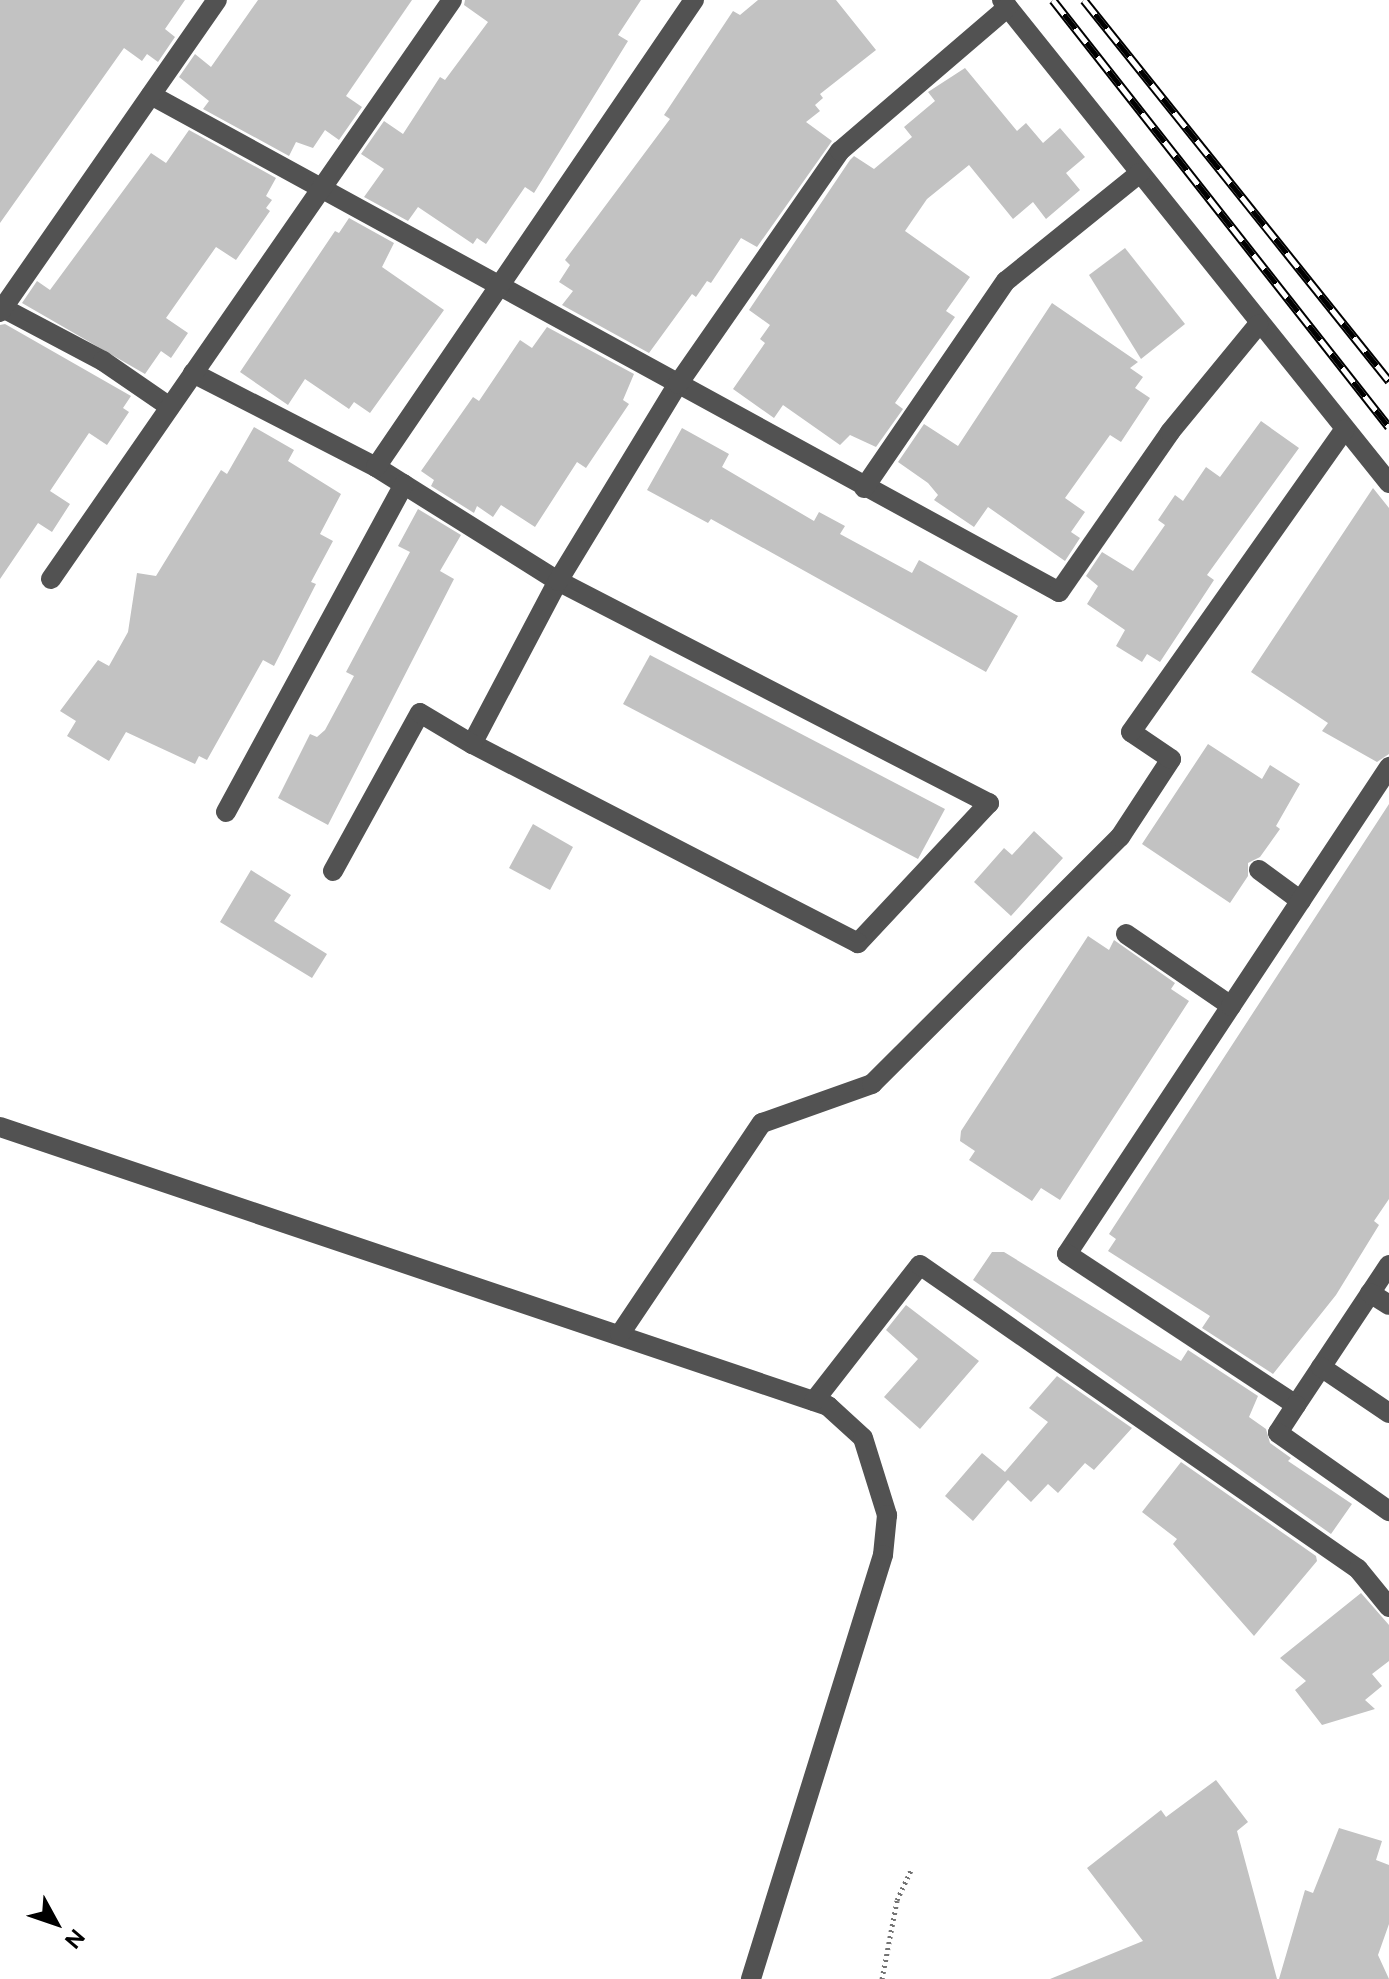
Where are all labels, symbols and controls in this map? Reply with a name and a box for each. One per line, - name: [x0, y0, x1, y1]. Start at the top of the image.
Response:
- north arrow: [16, 1883, 96, 1963]
- text: N: [59, 1924, 91, 1954]

